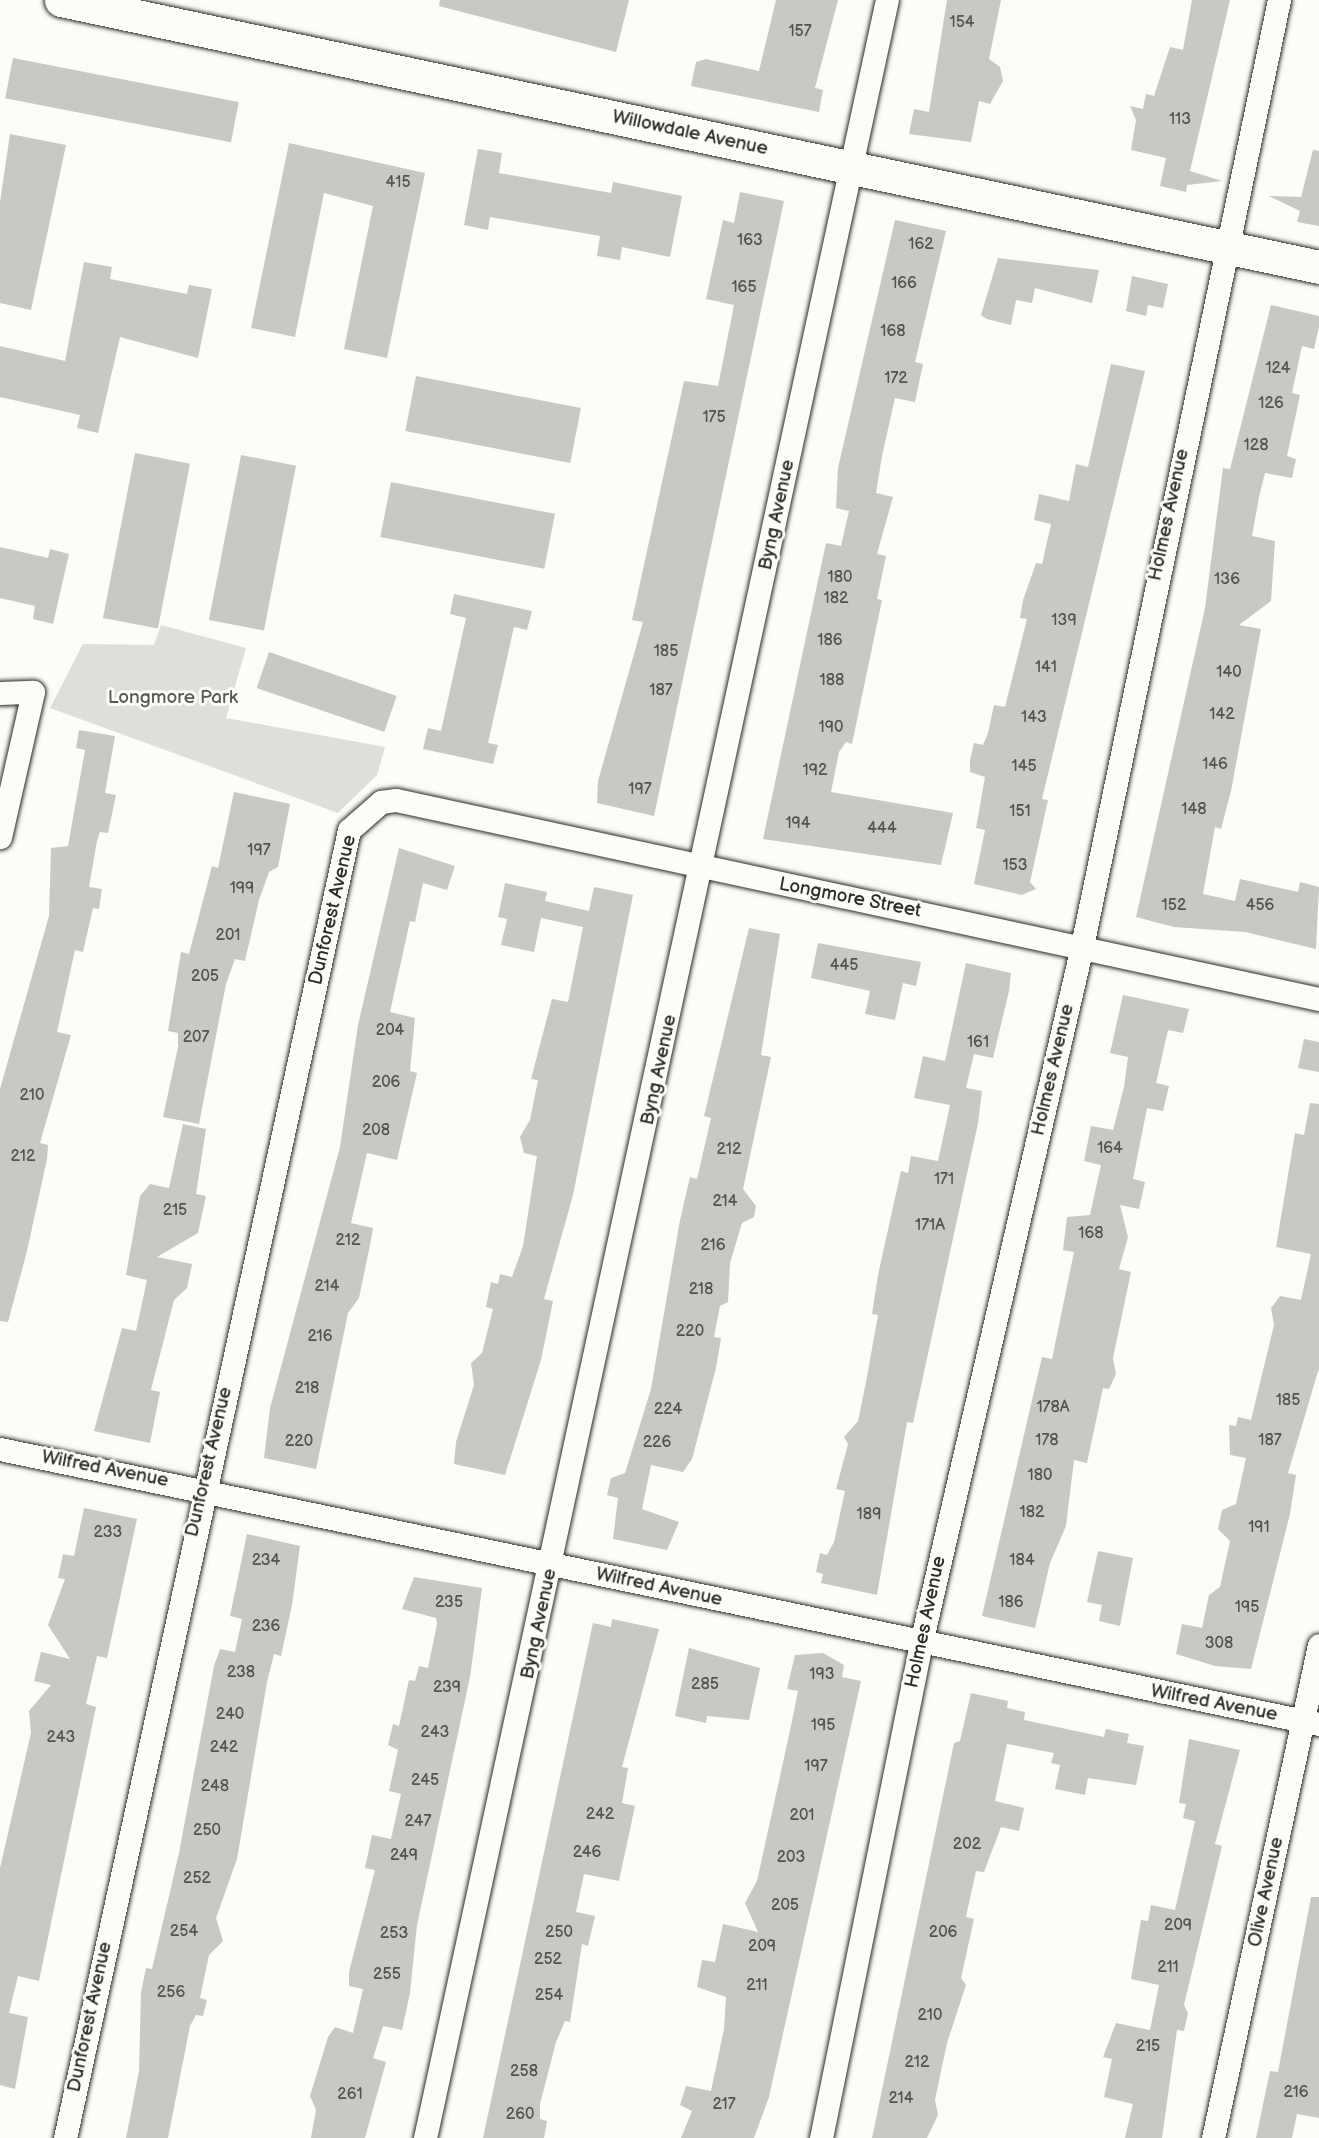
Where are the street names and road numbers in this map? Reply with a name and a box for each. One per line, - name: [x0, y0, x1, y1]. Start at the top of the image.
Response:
- street label: Willowdale Avenue: [610, 105, 770, 161]
- street label: Holmes Avenue: [1144, 447, 1194, 583]
- street label: Byng Avenue: [754, 458, 800, 572]
- street label: Dunforest Avenue: [305, 833, 361, 987]
- street label: Longmore Street: [777, 873, 923, 923]
- street label: Holmes Avenue: [1027, 1002, 1079, 1138]
- street label: Byng Avenue: [636, 1013, 682, 1127]
- street label: Dunforest Avenue: [181, 1385, 237, 1539]
- street label: Wilfred Avenue: [40, 1446, 170, 1492]
- street label: Holmes Avenue: [901, 1554, 951, 1690]
- street label: Wilfred Avenue: [594, 1562, 724, 1612]
- street label: Byng Avenue: [516, 1567, 562, 1681]
- street label: Wilfred Avenue: [1149, 1680, 1279, 1726]
- street label: Olive Avenue: [1243, 1835, 1289, 1949]
- street label: Dunforest Avenue: [63, 1940, 117, 2094]

